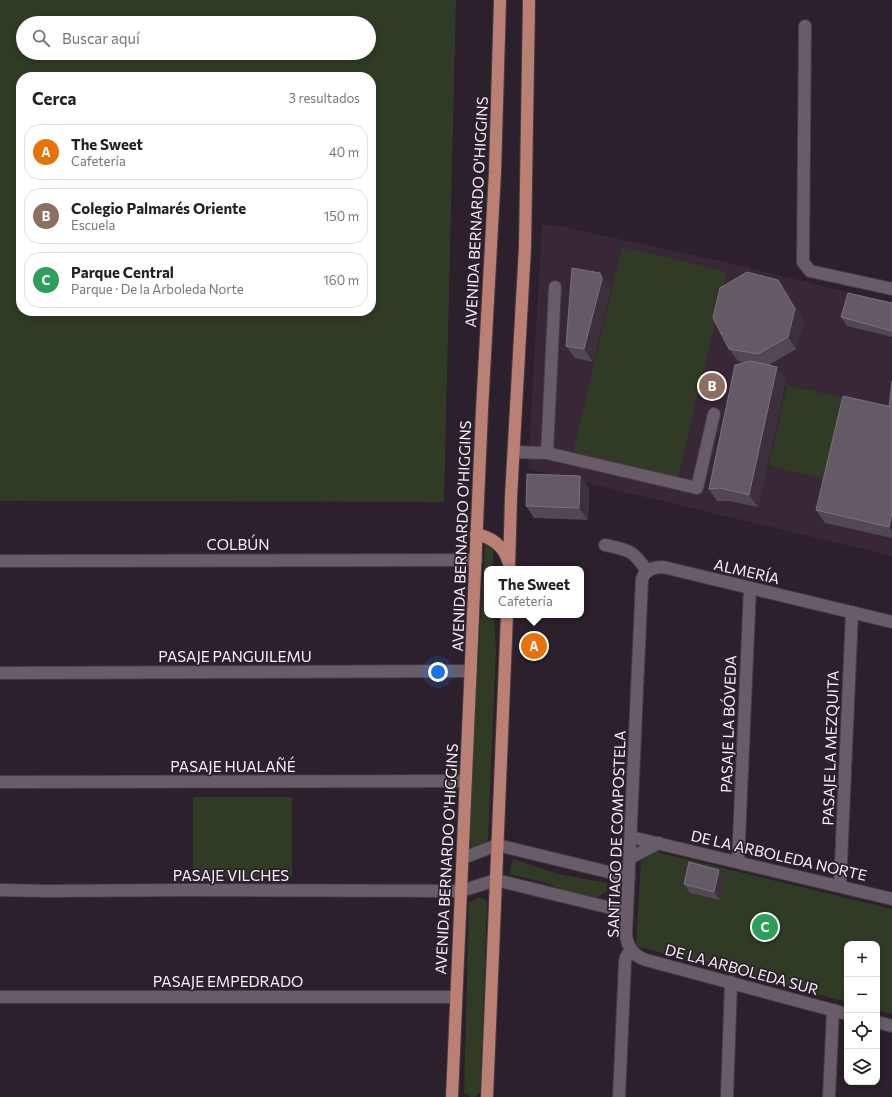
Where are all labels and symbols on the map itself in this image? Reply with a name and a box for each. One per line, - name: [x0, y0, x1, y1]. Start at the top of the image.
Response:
- street label: AVENIDA BERNARDO O'HIGGINS: [461, 96, 491, 328]
- pin: B: [699, 371, 725, 401]
- street label: AVENIDA BERNARDO O'HIGGINS: [448, 420, 474, 652]
- street label: COLBÚN: [206, 534, 270, 553]
- street label: ALMERÍA: [712, 554, 782, 587]
- pin: A: [521, 631, 547, 661]
- street label: PASAJE PANGUILEMU: [158, 647, 312, 665]
- street label: PASAJE LA BÓVEDA: [716, 655, 739, 793]
- your location: [428, 662, 448, 682]
- street label: PASAJE LA MEZQUITA: [818, 670, 842, 826]
- street label: SANTIAGO DE COMPOSTELA: [603, 730, 629, 938]
- street label: AVENIDA BERNARDO O'HIGGINS: [431, 743, 461, 975]
- street label: PASAJE HUALAÑÉ: [170, 756, 296, 775]
- street label: DE LA ARBOLEDA NORTE: [689, 826, 869, 884]
- street label: PASAJE VILCHES: [173, 866, 289, 884]
- pin: C: [752, 912, 778, 942]
- street label: DE LA ARBOLEDA SUR: [663, 940, 821, 998]
- street label: PASAJE EMPEDRADO: [153, 972, 303, 990]

